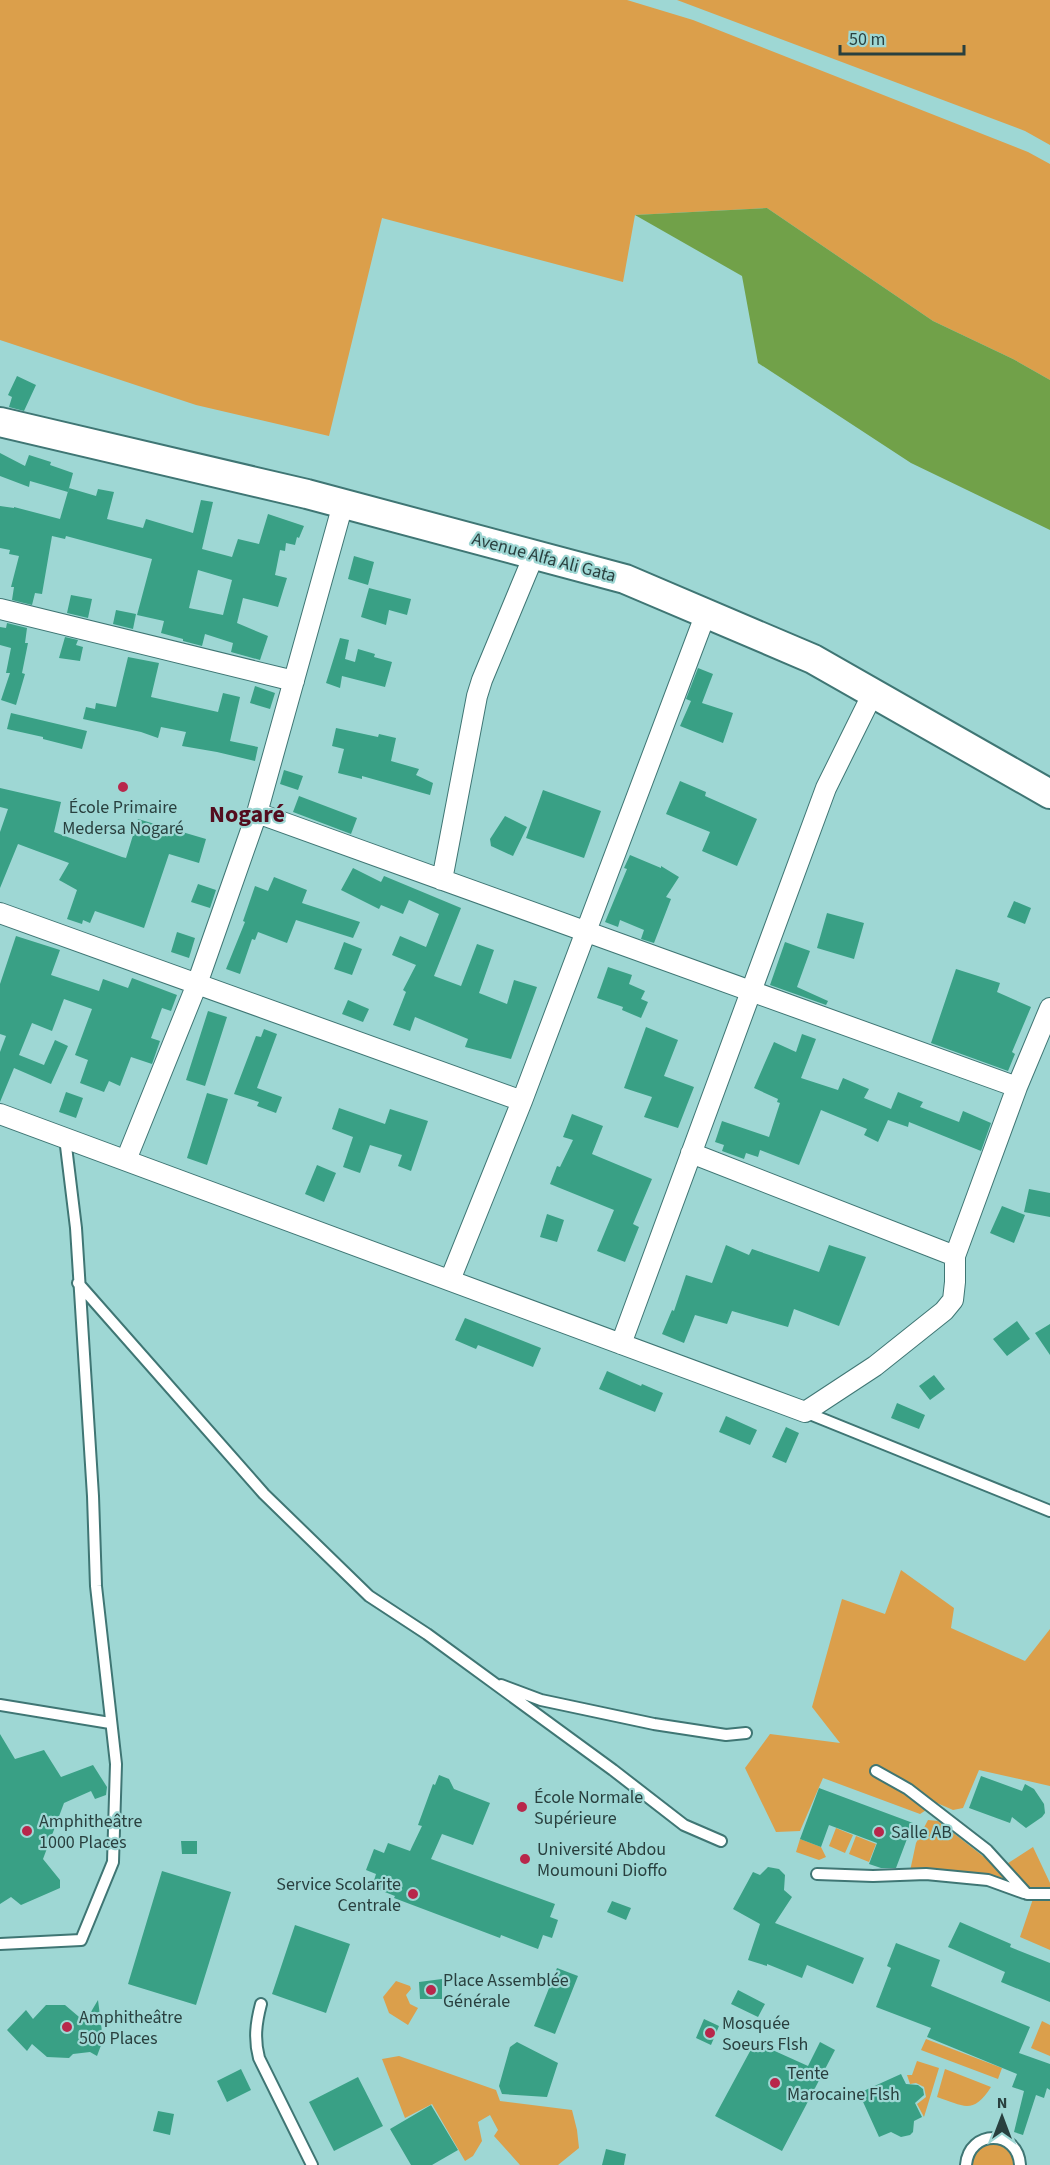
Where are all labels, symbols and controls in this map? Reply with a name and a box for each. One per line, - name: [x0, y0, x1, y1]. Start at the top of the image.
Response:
- scale bar: [840, 18, 964, 56]
- text: 50 m: [849, 27, 885, 52]
- street label: Avenue Alfa Ali Gata: [469, 526, 619, 589]
- marker: École Primaire Medersa Nogaré: [116, 780, 130, 794]
- place label: École Primaire Medersa Nogaré: [62, 795, 184, 841]
- district label: Nogaré: [209, 797, 285, 832]
- place label: École Normale Supérieure: [534, 1785, 643, 1831]
- marker: École Normale Supérieure: [515, 1800, 529, 1814]
- place label: Amphitheâtre 1000 Places: [39, 1809, 142, 1855]
- place label: Salle AB: [891, 1820, 952, 1845]
- marker: Amphitheâtre 1000 Places: [20, 1824, 34, 1838]
- marker: Salle AB: [872, 1825, 886, 1839]
- place label: Université Abdou Moumouni Dioffo: [537, 1837, 667, 1883]
- marker: Université Abdou Moumouni Dioffo: [518, 1852, 532, 1866]
- place label: Service Scolarite Centrale: [276, 1872, 401, 1918]
- marker: Service Scolarite Centrale: [406, 1887, 420, 1901]
- place label: Place Assemblée Générale: [443, 1968, 569, 2014]
- marker: Place Assemblée Générale: [424, 1983, 438, 1997]
- place label: Amphitheâtre 500 Places: [79, 2005, 182, 2051]
- place label: Mosquée Soeurs Flsh: [722, 2011, 808, 2057]
- marker: Amphitheâtre 500 Places: [60, 2020, 74, 2034]
- marker: Mosquée Soeurs Flsh: [703, 2026, 717, 2040]
- place label: Tente Marocaine Flsh: [787, 2061, 900, 2107]
- marker: Tente Marocaine Flsh: [768, 2076, 782, 2090]
- north arrow: [972, 2087, 1032, 2147]
- text: N: [997, 2092, 1007, 2114]

